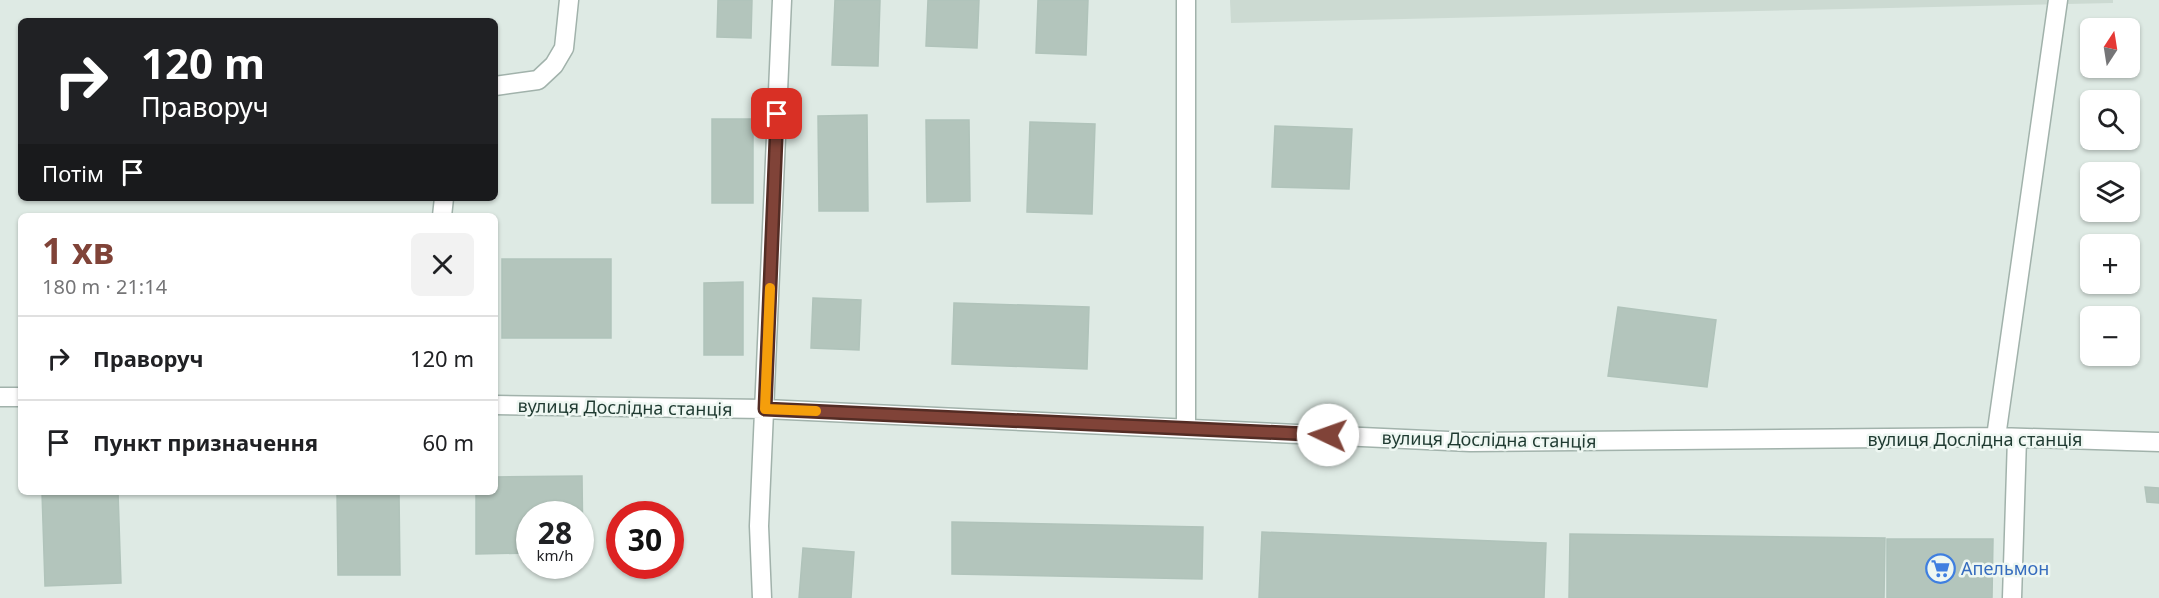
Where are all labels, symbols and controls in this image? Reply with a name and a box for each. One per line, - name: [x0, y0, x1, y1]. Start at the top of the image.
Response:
- north arrow: [2080, 18, 2140, 78]
- map controls: [2080, 18, 2140, 366]
- text: 120 m: [141, 34, 265, 91]
- icon: right: [42, 42, 120, 120]
- text: Праворуч: [141, 88, 269, 125]
- pin: [751, 88, 802, 139]
- button: search: [2080, 90, 2140, 150]
- icon: arrive: [760, 97, 793, 130]
- icon: arrive: [116, 156, 149, 189]
- text: Потім: [42, 158, 104, 188]
- button: layers: [2080, 162, 2140, 222]
- text: 1 хв: [42, 226, 114, 275]
- button: close: [411, 233, 474, 296]
- button: +: [2080, 234, 2140, 294]
- text: 180 m · 21:14: [42, 273, 167, 300]
- button: −: [2080, 306, 2140, 366]
- icon: right: [42, 342, 75, 375]
- text: Праворуч: [93, 343, 204, 373]
- text: 120 m: [410, 343, 474, 373]
- street label: вулиця Дослідна станція: [517, 393, 733, 421]
- position arrow: [1296, 403, 1360, 467]
- street label: вулиця Дослідна станція: [1381, 425, 1597, 453]
- icon: arrive: [42, 426, 75, 459]
- text: Пункт призначення: [93, 427, 318, 457]
- text: 60 m: [423, 427, 474, 457]
- street label: вулиця Дослідна станція: [1868, 427, 2082, 451]
- speed limit sign: 30: [606, 501, 684, 579]
- text: 28: [538, 512, 572, 553]
- text: km/h: [537, 545, 573, 565]
- supermarket icon: Апельмон: [1924, 552, 1956, 584]
- place label: Апельмон: [1961, 556, 2049, 580]

